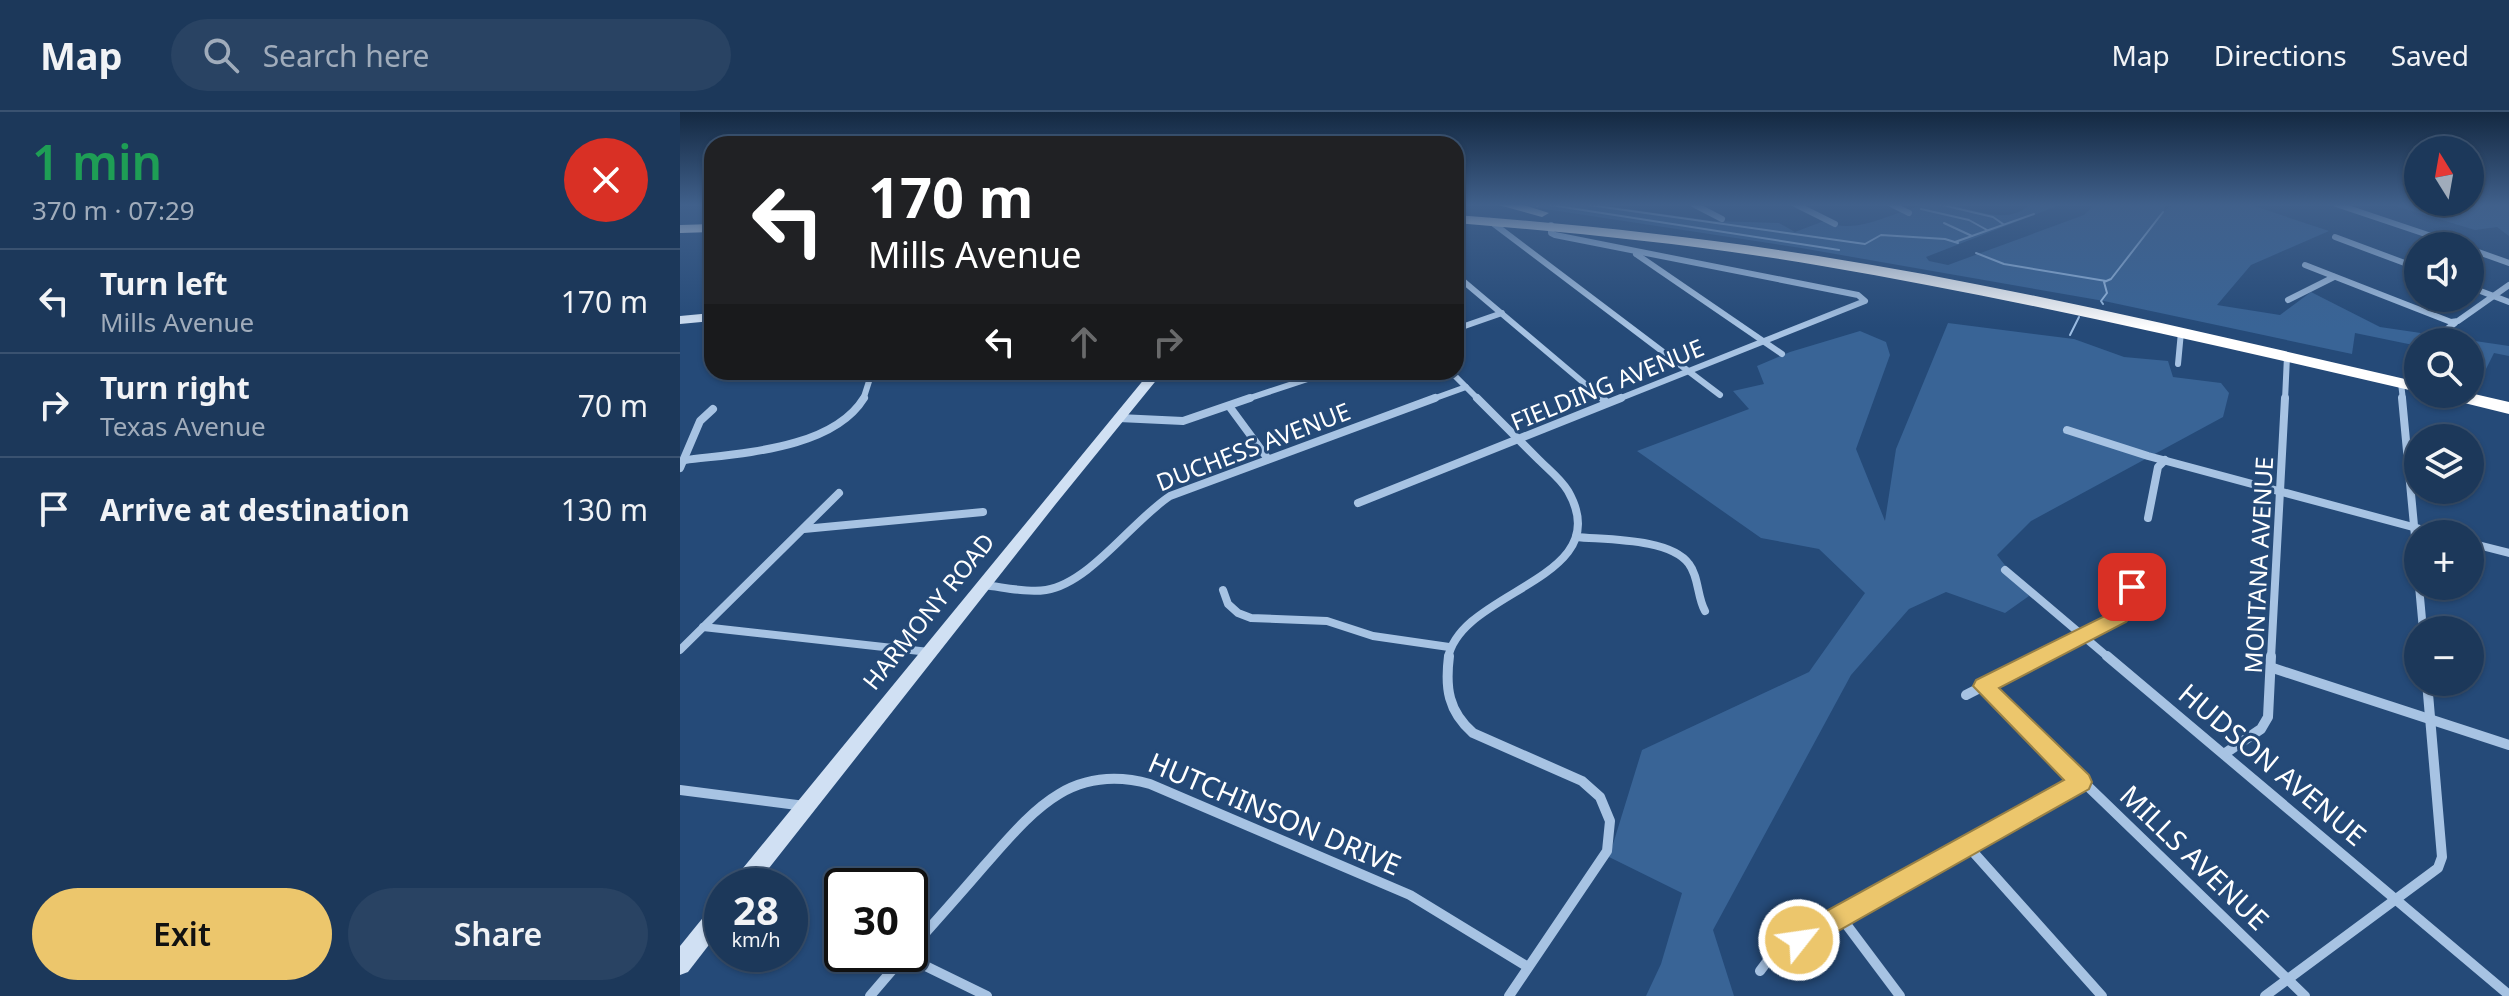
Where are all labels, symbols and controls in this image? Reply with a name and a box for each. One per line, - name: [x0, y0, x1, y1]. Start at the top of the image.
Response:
- search box: [171, 19, 731, 91]
- text: Map: [40, 29, 123, 81]
- icon: search: [199, 33, 243, 77]
- text: Search here: [263, 35, 430, 76]
- text: Map: [2111, 36, 2170, 74]
- text: Directions: [2214, 36, 2347, 74]
- text: Saved: [2391, 36, 2469, 74]
- text: 1 min: [32, 129, 162, 194]
- north arrow: [2404, 136, 2484, 216]
- map controls: [2404, 136, 2484, 696]
- button: close: [564, 138, 648, 222]
- text: 170 m: [868, 158, 1033, 234]
- icon: left: [736, 168, 840, 272]
- text: 370 m · 07:29: [32, 192, 195, 228]
- text: Mills Avenue: [868, 230, 1082, 279]
- button: sound: [2404, 232, 2484, 312]
- text: Turn left: [100, 263, 228, 304]
- icon: left: [32, 279, 76, 323]
- text: 170 m: [561, 281, 648, 322]
- text: Mills Avenue: [100, 304, 254, 340]
- icon: left: [978, 320, 1022, 364]
- icon: ahead: [1062, 320, 1106, 364]
- icon: right: [1146, 320, 1190, 364]
- button: search: [2404, 328, 2484, 408]
- street label: FIELDING AVENUE: [1506, 330, 1708, 438]
- text: Turn right: [100, 367, 250, 408]
- icon: right: [32, 383, 76, 427]
- text: 70 m: [578, 385, 648, 426]
- street label: DUCHESS AVENUE: [1151, 394, 1355, 498]
- text: Texas Avenue: [100, 408, 266, 444]
- button: layers: [2404, 424, 2484, 504]
- street label: MONTANA AVENUE: [2236, 456, 2280, 674]
- icon: arrive: [32, 487, 76, 531]
- text: Arrive at destination: [100, 489, 410, 530]
- text: 130 m: [561, 489, 648, 530]
- button: +: [2404, 520, 2484, 600]
- street label: HARMONY ROAD: [855, 526, 1001, 696]
- pin: [2098, 553, 2166, 621]
- icon: arrive: [2110, 565, 2154, 609]
- button: −: [2404, 616, 2484, 696]
- street label: HUDSON AVENUE: [2171, 674, 2375, 854]
- street label: HUTCHINSON DRIVE: [1143, 743, 1407, 883]
- street label: MILLS AVENUE: [2112, 776, 2278, 938]
- speed limit sign: 30: [824, 868, 928, 972]
- text: 28: [733, 882, 779, 937]
- button: Exit: [32, 888, 332, 980]
- button: Share: [348, 888, 648, 980]
- position arrow: [1757, 898, 1841, 982]
- text: km/h: [731, 926, 781, 953]

